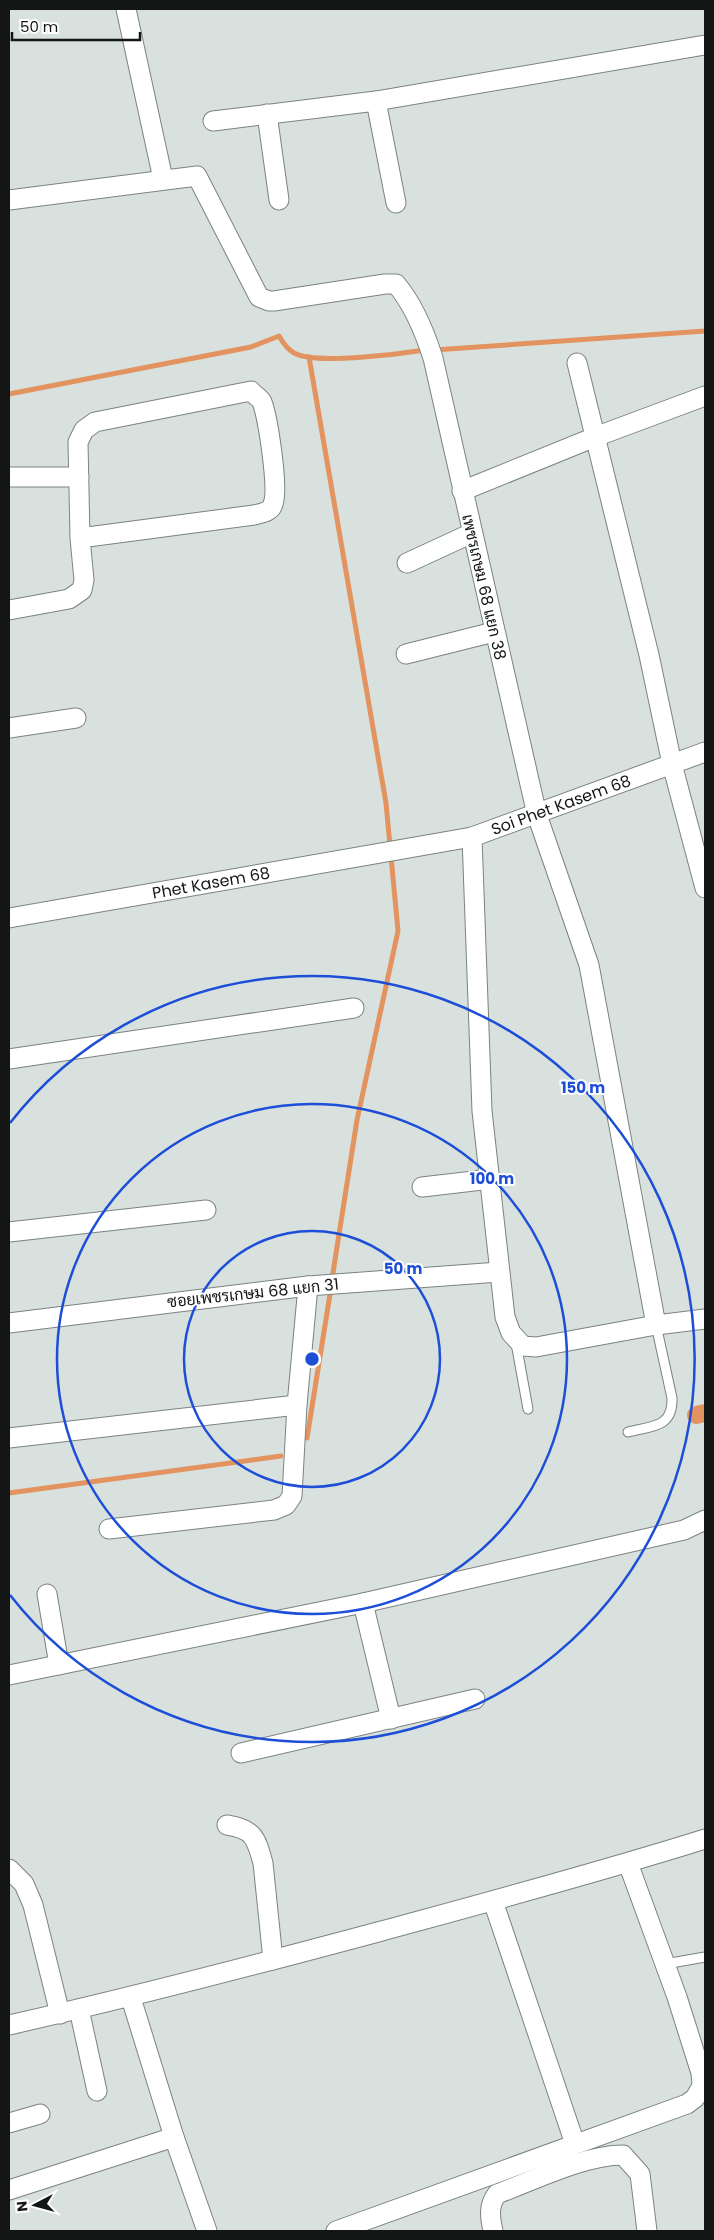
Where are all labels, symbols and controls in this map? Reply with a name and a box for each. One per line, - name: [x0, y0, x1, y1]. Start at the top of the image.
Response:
- scale bar: [12, 10, 140, 42]
- text: 50 m: [20, 16, 58, 37]
- street label: เพชรเกษม 68 แยก 38: [456, 512, 512, 662]
- street label: Soi Phet Kasem 68: [488, 769, 634, 841]
- street label: Phet Kasem 68: [150, 861, 272, 905]
- text: 150 m: [561, 1077, 605, 1098]
- text: 100 m: [470, 1168, 514, 1189]
- text: 50 m: [384, 1258, 422, 1279]
- street label: ซอยเพชรเกษม 68 แยก 31: [166, 1273, 340, 1313]
- centre of rings: [303, 1350, 321, 1368]
- north arrow: [10, 2180, 60, 2230]
- text: N: [12, 2200, 33, 2213]

